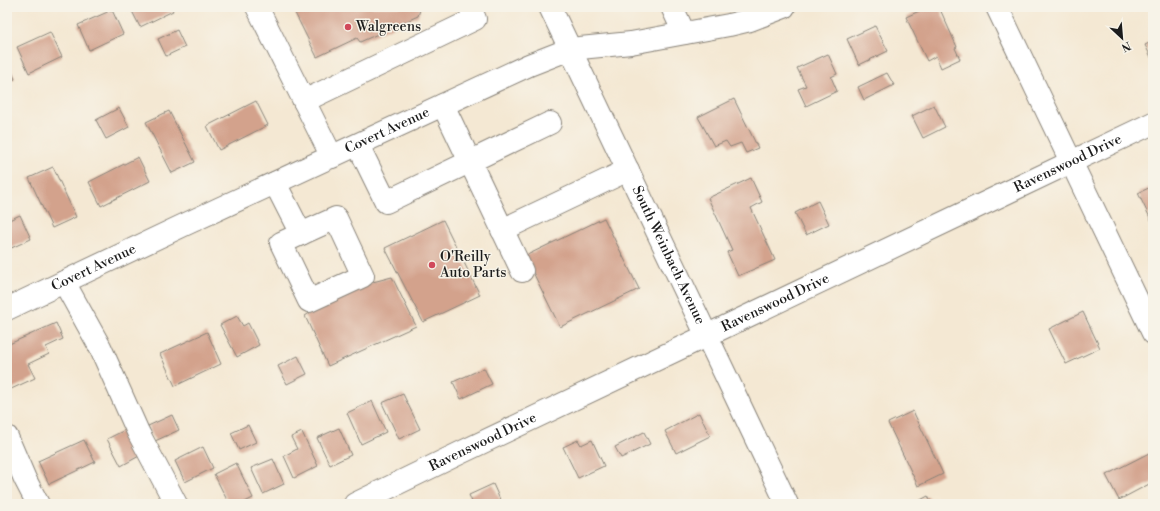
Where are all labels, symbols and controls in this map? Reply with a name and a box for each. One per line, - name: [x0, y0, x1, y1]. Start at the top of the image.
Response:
- place label: Walgreens: [355, 18, 421, 36]
- north arrow: [1102, 18, 1142, 58]
- marker: Walgreens: [343, 22, 353, 32]
- text: N: [1119, 38, 1133, 54]
- street label: Covert Avenue: [342, 103, 433, 158]
- street label: Ravenswood Drive: [1011, 130, 1125, 197]
- street label: South Weinbach Avenue: [628, 183, 709, 328]
- street label: Covert Avenue: [49, 240, 139, 296]
- place label: O'Reilly Auto Parts: [439, 248, 506, 282]
- marker: O'Reilly Auto Parts: [427, 260, 437, 270]
- street label: Ravenswood Drive: [718, 269, 832, 336]
- street label: Ravenswood Drive: [426, 409, 540, 476]

